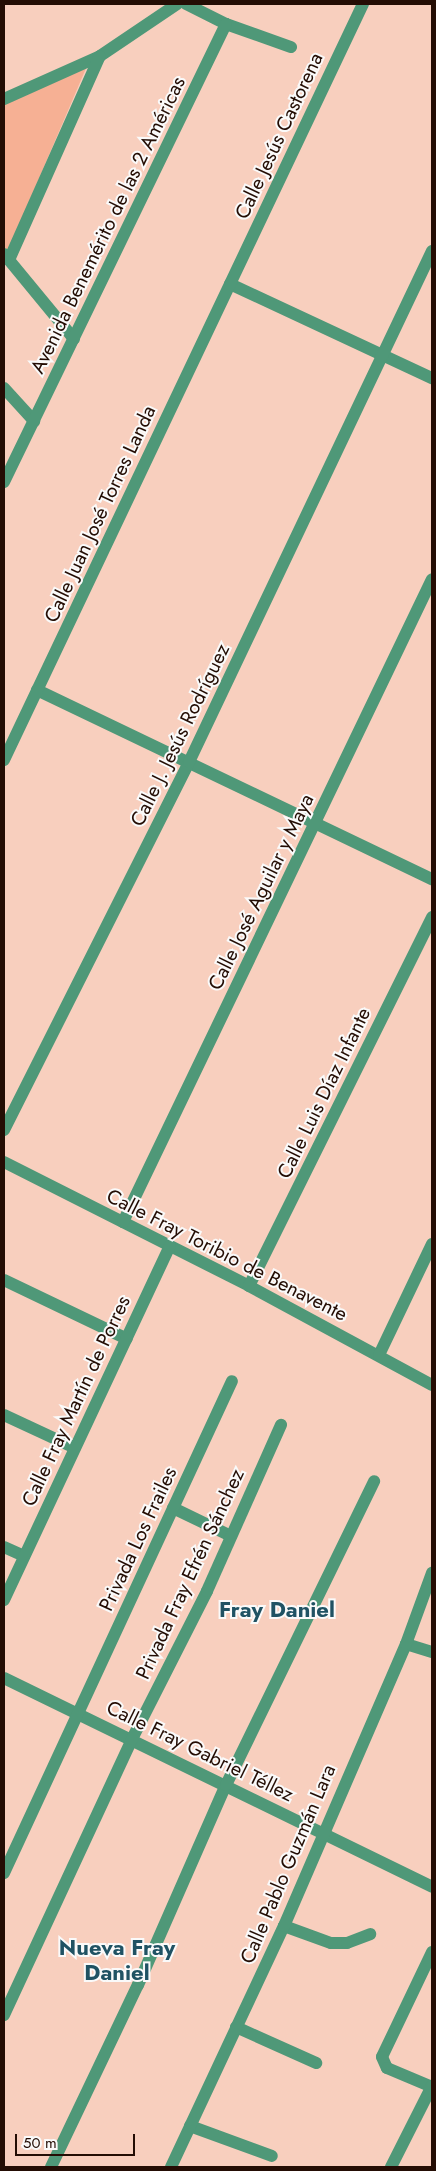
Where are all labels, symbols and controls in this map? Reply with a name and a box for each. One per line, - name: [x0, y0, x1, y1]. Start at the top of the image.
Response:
- street label: Calle Jesús Castorena: [230, 49, 328, 223]
- street label: Avenida Benemérito de las 2 Américas: [25, 73, 191, 377]
- street label: Calle Juan José Torres Landa: [39, 402, 161, 626]
- street label: Calle J. Jesús Rodríguez: [125, 640, 235, 830]
- street label: Calle José Aguilar y Maya: [203, 790, 319, 994]
- street label: Calle Luis Díaz Infante: [272, 1004, 376, 1182]
- street label: Calle Fray Toribio de Benavente: [103, 1184, 351, 1326]
- street label: Calle Fray Martín de Porres: [17, 1292, 135, 1510]
- street label: Privada Los Frailes: [94, 1463, 182, 1615]
- street label: Privada Fray Efrén Sánchez: [131, 1465, 249, 1683]
- district label: Fray Daniel: [219, 1597, 335, 1623]
- street label: Calle Fray Gabriel Téllez: [103, 1695, 297, 1807]
- street label: Calle Pablo Guzmán Lara: [235, 1761, 341, 1967]
- district label: Nueva Fray Daniel: [59, 1934, 175, 1985]
- scale bar: [18, 2124, 138, 2156]
- text: 50 m: [23, 2132, 57, 2154]

